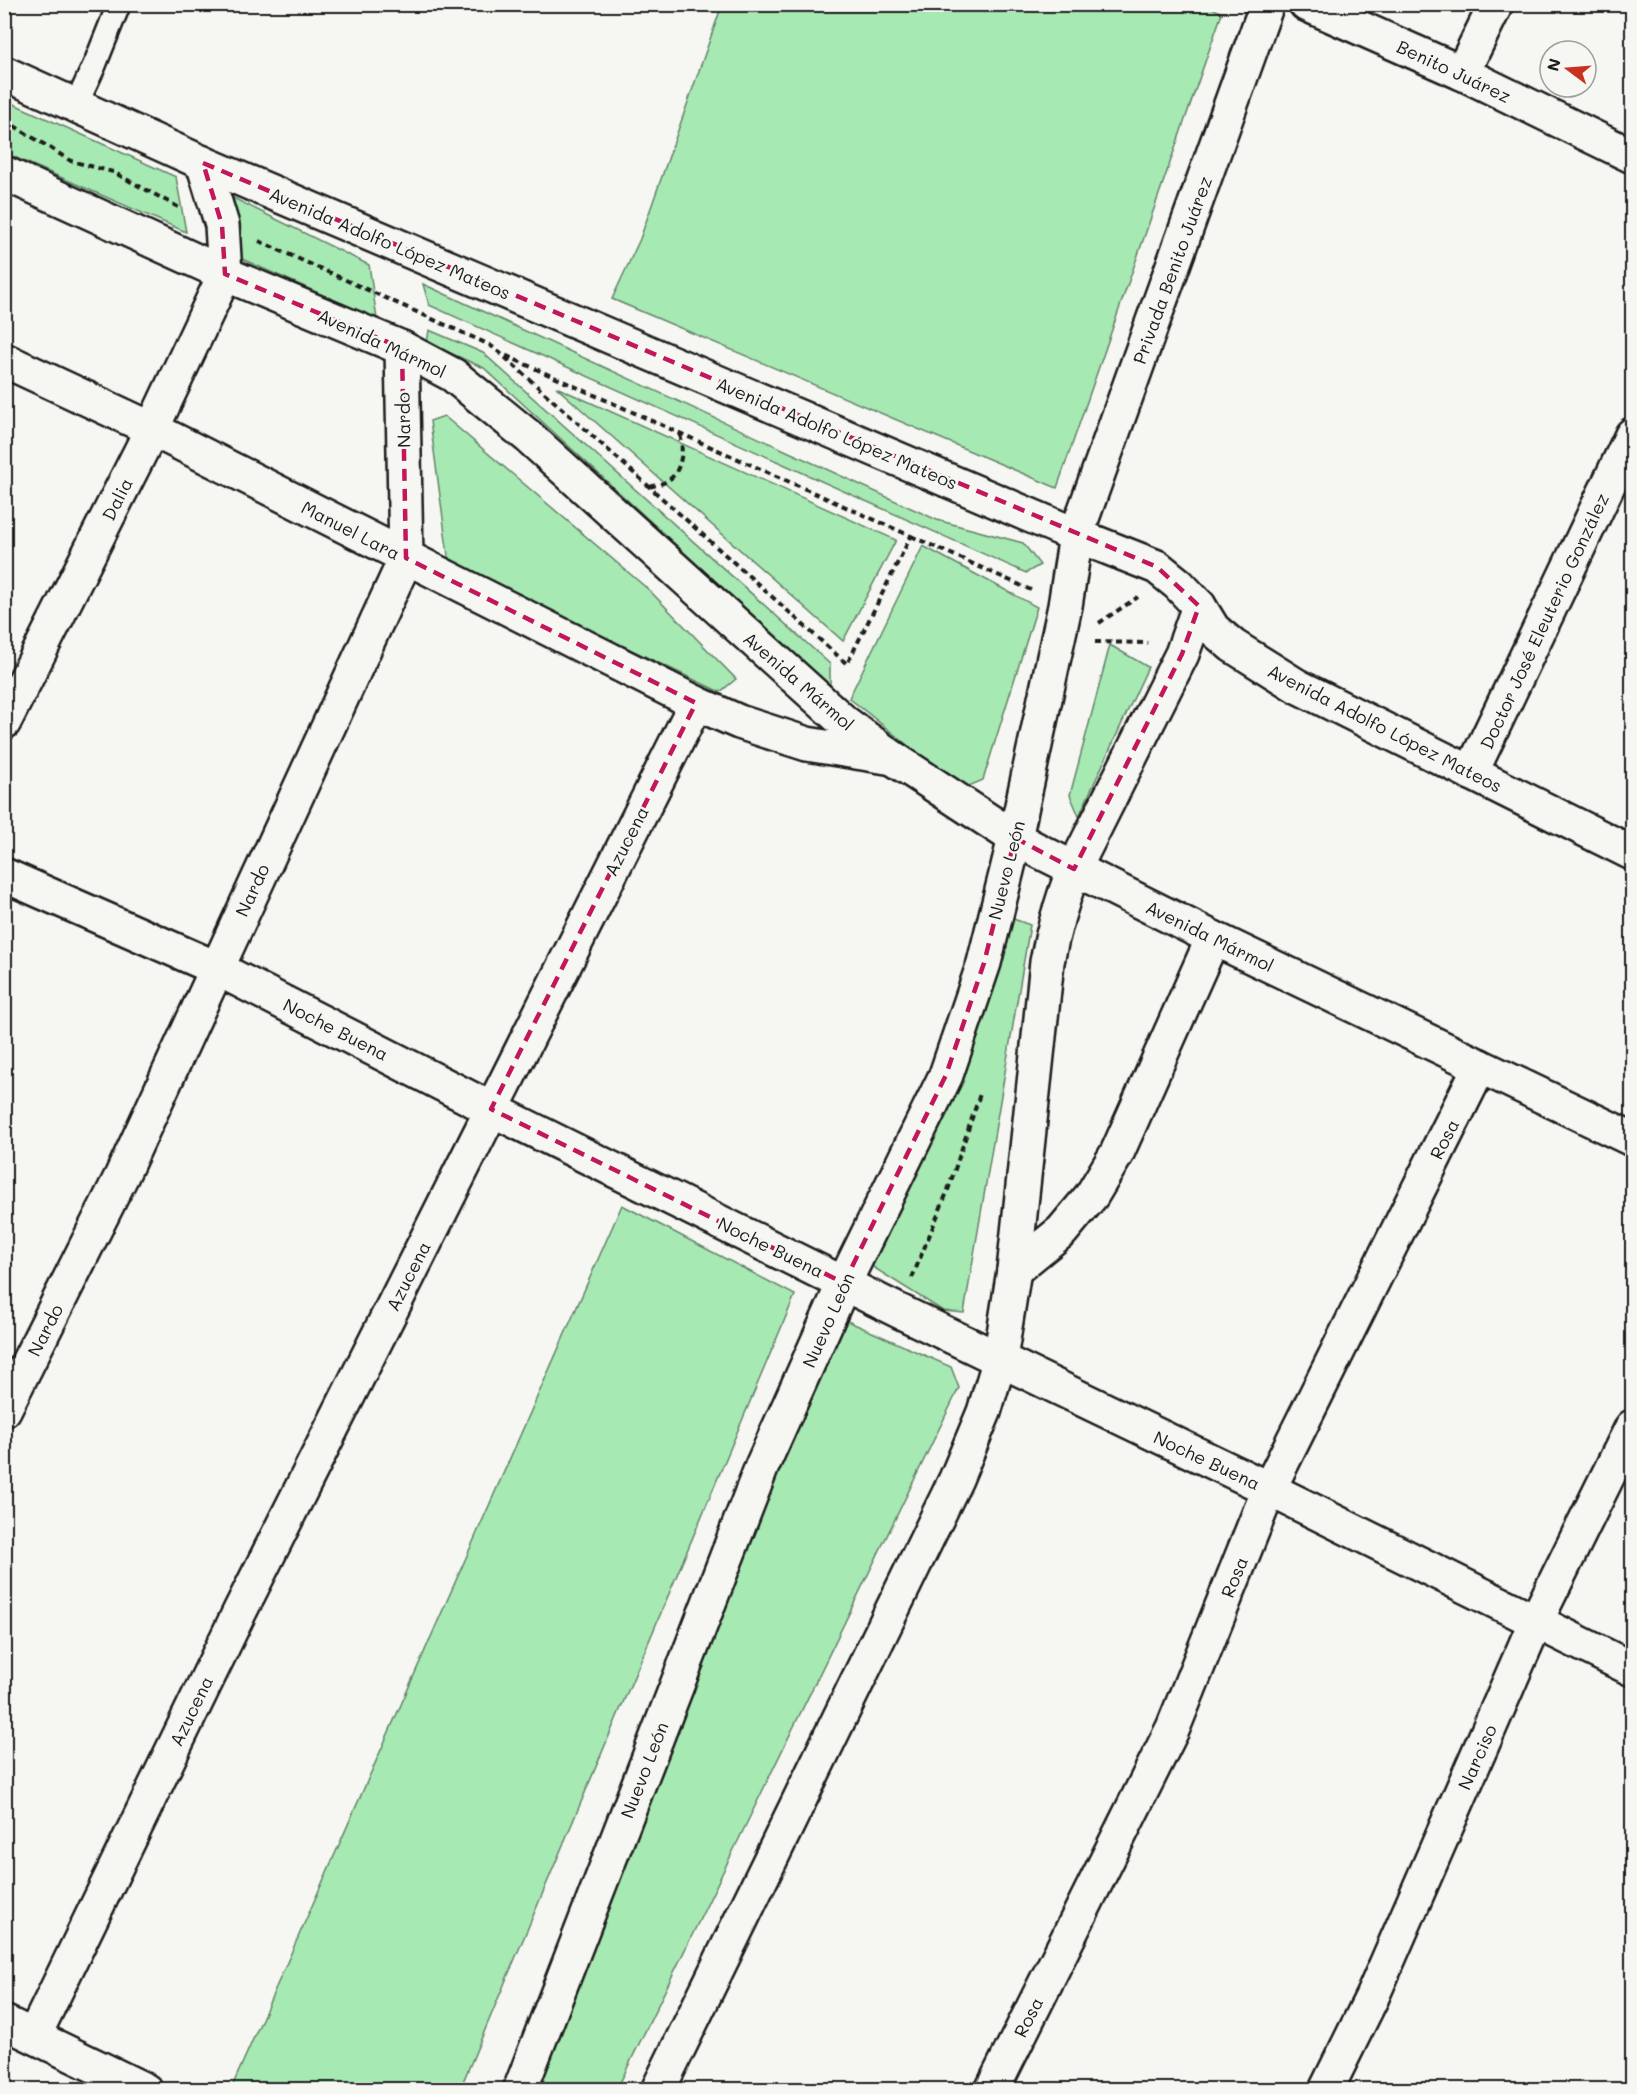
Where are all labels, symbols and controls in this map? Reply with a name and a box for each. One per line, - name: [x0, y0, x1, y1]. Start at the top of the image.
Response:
- street label: Benito Juárez: [1393, 34, 1515, 108]
- north arrow: [1538, 39, 1598, 99]
- text: N: [1541, 56, 1565, 73]
- street label: Privada Benito Juárez: [1127, 173, 1217, 367]
- street label: Avenida Adolfo López Mateos: [266, 181, 514, 305]
- street label: Avenida Mármol: [314, 303, 450, 383]
- street label: Avenida Adolfo López Mateos: [713, 371, 961, 495]
- street label: Nardo: [391, 392, 415, 448]
- street label: Dalia: [96, 474, 138, 524]
- street label: Doctor José Eleuterio González: [1474, 489, 1614, 753]
- street label: Manuel Lara: [298, 495, 404, 565]
- street label: Avenida Mármol: [739, 626, 859, 736]
- street label: Avenida Adolfo López Mateos: [1264, 658, 1506, 798]
- street label: Azucena: [598, 802, 654, 880]
- street label: Nuevo León: [982, 818, 1030, 922]
- street label: Nardo: [229, 859, 275, 920]
- street label: Avenida Mármol: [1142, 895, 1278, 977]
- street label: Noche Buena: [279, 992, 393, 1066]
- street label: Rosa: [1424, 1115, 1464, 1163]
- street label: Noche Buena: [714, 1211, 828, 1283]
- street label: Azucena: [380, 1237, 436, 1315]
- street label: Nuevo León: [796, 1269, 860, 1371]
- street label: Nardo: [22, 1299, 68, 1360]
- street label: Noche Buena: [1150, 1425, 1264, 1495]
- street label: Rosa: [1215, 1553, 1253, 1601]
- street label: Azucena: [164, 1672, 218, 1750]
- street label: Nuevo León: [615, 1718, 673, 1822]
- street label: Narciso: [1452, 1720, 1502, 1793]
- street label: Rosa: [1008, 1993, 1048, 2041]

